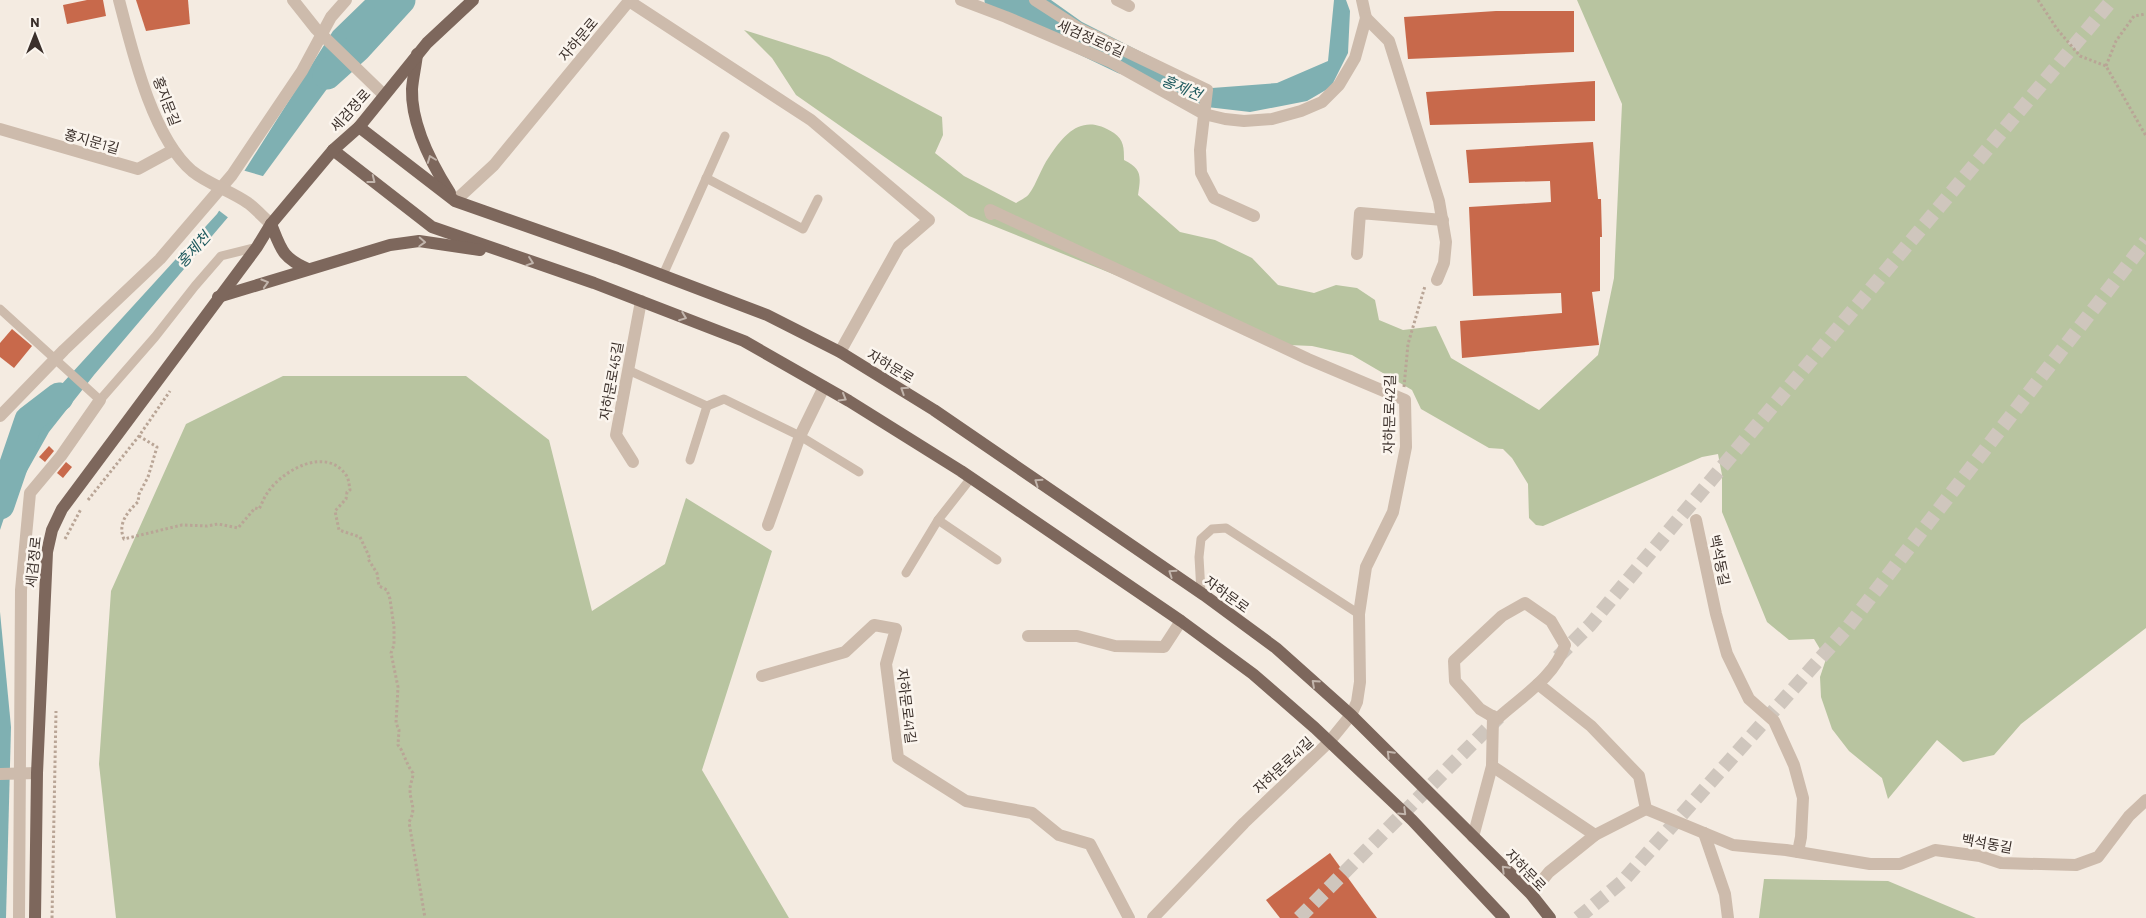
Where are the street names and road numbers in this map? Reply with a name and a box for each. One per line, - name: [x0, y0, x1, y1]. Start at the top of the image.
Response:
- street label: 자하문로: [555, 14, 601, 64]
- street label: 세검정로6길: [1055, 16, 1127, 60]
- street label: 홍지문길: [150, 74, 184, 128]
- street label: 세검정로: [326, 85, 374, 135]
- street label: 홍지문1길: [63, 125, 121, 157]
- street label: 자하문로45길: [596, 340, 626, 422]
- street label: 자하문로: [865, 345, 918, 387]
- street label: 자하문로42길: [1380, 374, 1398, 454]
- street label: 백석동길: [1706, 533, 1734, 587]
- street label: 세검정로: [22, 535, 44, 589]
- street label: 자하문로: [1201, 572, 1253, 616]
- street label: 자하문로41길: [894, 667, 920, 745]
- street label: 자하문로41길: [1250, 733, 1316, 797]
- street label: 백석동길: [1960, 830, 2014, 856]
- street label: 자하문로: [1502, 846, 1550, 895]

